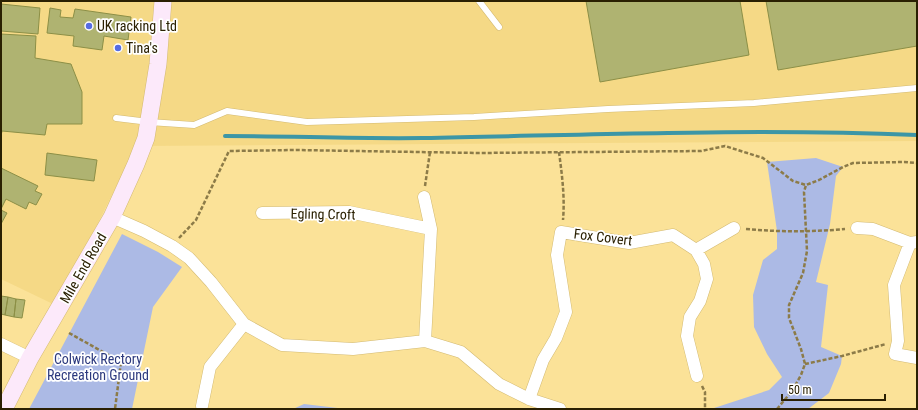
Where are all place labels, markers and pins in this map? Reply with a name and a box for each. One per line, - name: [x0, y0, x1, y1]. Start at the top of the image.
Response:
- place label: UK racking Ltd: [97, 18, 177, 34]
- marker: UK racking Ltd: [84, 21, 94, 31]
- place label: Tina's: [126, 40, 158, 56]
- marker: Tina's: [113, 43, 123, 53]

